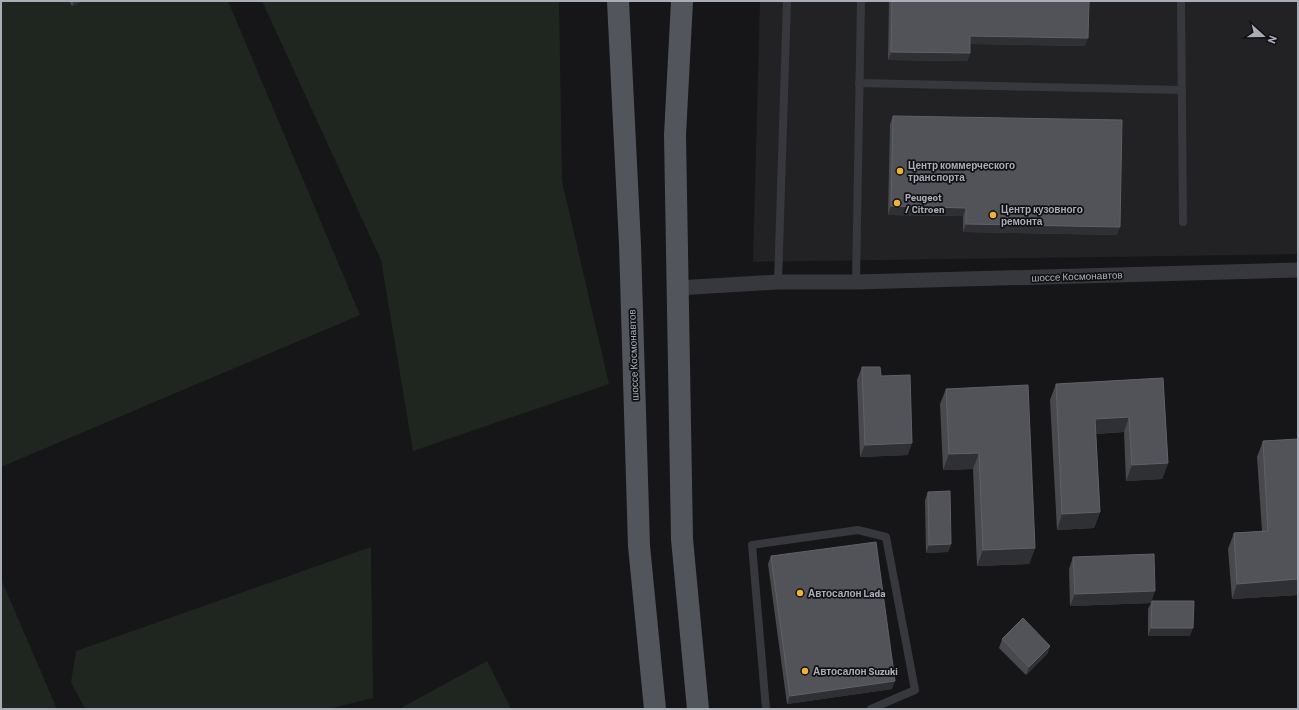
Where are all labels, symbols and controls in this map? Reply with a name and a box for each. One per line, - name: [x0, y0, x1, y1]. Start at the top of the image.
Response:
- north arrow: [1243, 16, 1283, 56]
- text: N: [1265, 34, 1280, 46]
- place label: Центр коммерческого транспорта: [908, 159, 1015, 183]
- marker: Центр коммерческого транспорта: [895, 166, 905, 176]
- place label: Peugeot / Citroen: [905, 191, 944, 215]
- marker: Peugeot / Citroen: [892, 198, 902, 208]
- place label: Центр кузовного ремонта: [1001, 203, 1083, 227]
- marker: Центр кузовного ремонта: [988, 210, 998, 220]
- street label: шоссе Космонавтов: [1031, 268, 1123, 284]
- street label: шоссе Космонавтов: [625, 309, 641, 401]
- place label: Автосалон Lada: [808, 587, 886, 599]
- marker: Автосалон Lada: [795, 588, 805, 598]
- place label: Автосалон Suzuki: [813, 665, 898, 677]
- marker: Автосалон Suzuki: [800, 666, 810, 676]

